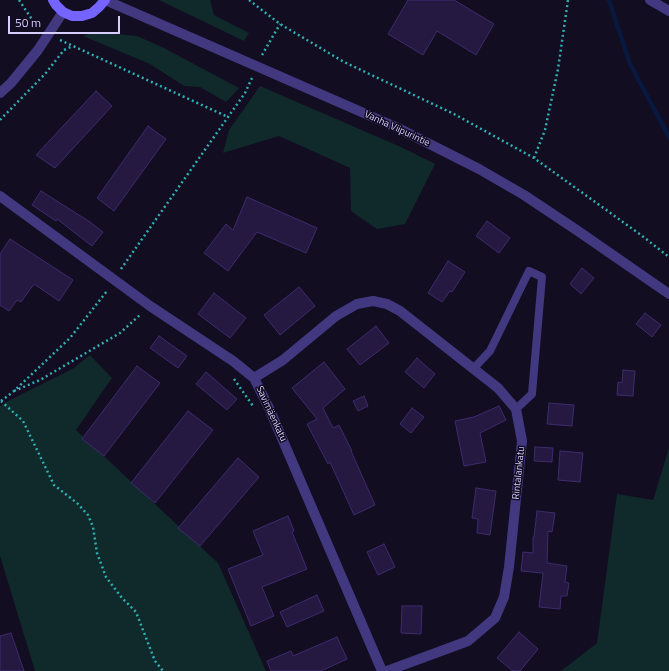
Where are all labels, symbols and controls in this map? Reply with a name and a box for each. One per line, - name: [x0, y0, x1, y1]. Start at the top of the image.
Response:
- scale bar: [10, 8, 122, 34]
- text: 50 m: [15, 13, 41, 32]
- street label: Vanha Viipurintie: [362, 109, 432, 149]
- street label: Savimäenkatu: [253, 384, 289, 444]
- street label: Rintalankatu: [510, 446, 528, 500]

